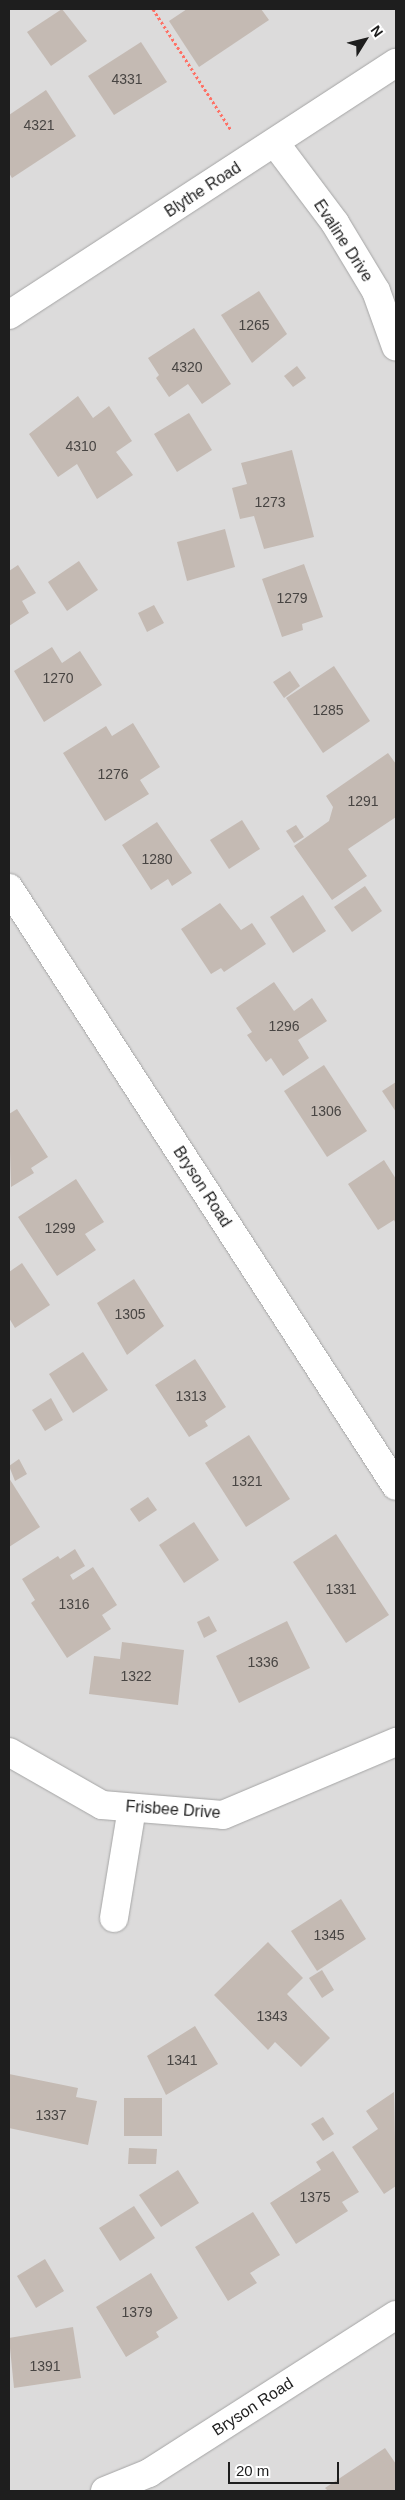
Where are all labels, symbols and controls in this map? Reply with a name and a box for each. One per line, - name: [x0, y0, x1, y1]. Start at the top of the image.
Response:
- north arrow: [340, 15, 390, 65]
- text: N: [368, 22, 387, 40]
- house number: 4331: [111, 71, 143, 87]
- house number: 4321: [23, 117, 55, 133]
- street label: Blythe Road: [161, 158, 245, 222]
- street label: Evaline Drive: [309, 196, 377, 286]
- house number: 1265: [238, 317, 270, 333]
- house number: 4320: [171, 359, 203, 375]
- house number: 4310: [65, 438, 97, 454]
- house number: 1273: [254, 494, 286, 510]
- house number: 1279: [276, 590, 308, 606]
- house number: 1270: [42, 670, 74, 686]
- house number: 1285: [312, 702, 344, 718]
- house number: 1276: [97, 766, 129, 782]
- house number: 1291: [347, 793, 379, 809]
- house number: 1280: [141, 851, 173, 867]
- house number: 1296: [268, 1018, 300, 1034]
- house number: 1306: [310, 1103, 342, 1119]
- street label: Bryson Road: [169, 1143, 235, 1231]
- house number: 1299: [44, 1220, 76, 1236]
- house number: 1305: [114, 1306, 146, 1322]
- house number: 1313: [175, 1388, 207, 1404]
- house number: 1321: [231, 1473, 263, 1489]
- house number: 1331: [325, 1581, 357, 1597]
- house number: 1316: [58, 1596, 90, 1612]
- house number: 1336: [247, 1654, 279, 1670]
- house number: 1322: [120, 1668, 152, 1684]
- street label: Frisbee Drive: [125, 1797, 221, 1823]
- house number: 1345: [313, 1927, 345, 1943]
- house number: 1343: [256, 2008, 288, 2024]
- house number: 1341: [166, 2052, 198, 2068]
- house number: 1337: [35, 2107, 67, 2123]
- house number: 1375: [299, 2189, 331, 2205]
- house number: 1379: [121, 2304, 153, 2320]
- house number: 1391: [29, 2358, 61, 2374]
- street label: Bryson Road: [209, 2374, 297, 2440]
- scale bar: [230, 2452, 341, 2484]
- text: 20 m: [236, 2462, 269, 2479]

